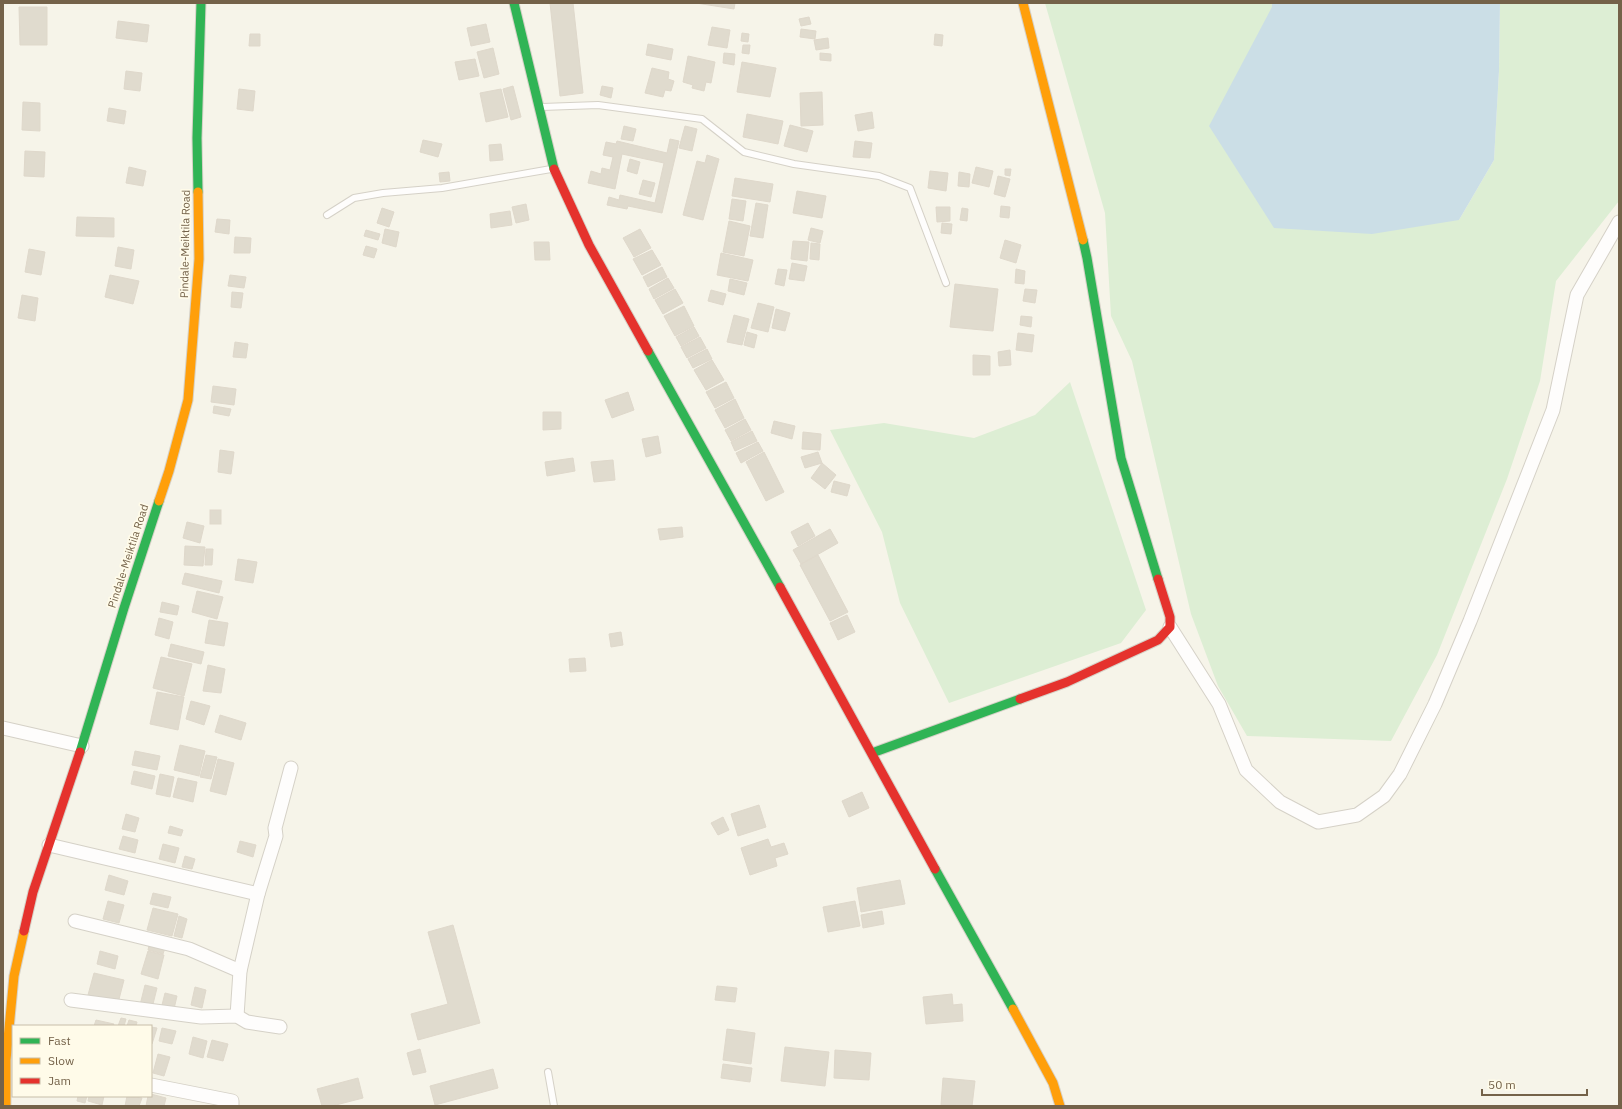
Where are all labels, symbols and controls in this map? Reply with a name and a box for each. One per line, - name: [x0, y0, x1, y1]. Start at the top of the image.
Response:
- street label: Pindale-Meiktila Road: [177, 190, 193, 298]
- street label: Pindale-Meiktila Road: [105, 502, 151, 610]
- legend: [12, 1025, 152, 1097]
- text: Fast: [48, 1033, 71, 1048]
- text: Slow: [48, 1053, 74, 1068]
- scale bar: [1482, 1071, 1587, 1097]
- text: Jam: [48, 1073, 71, 1088]
- text: 50 m: [1488, 1077, 1516, 1092]

